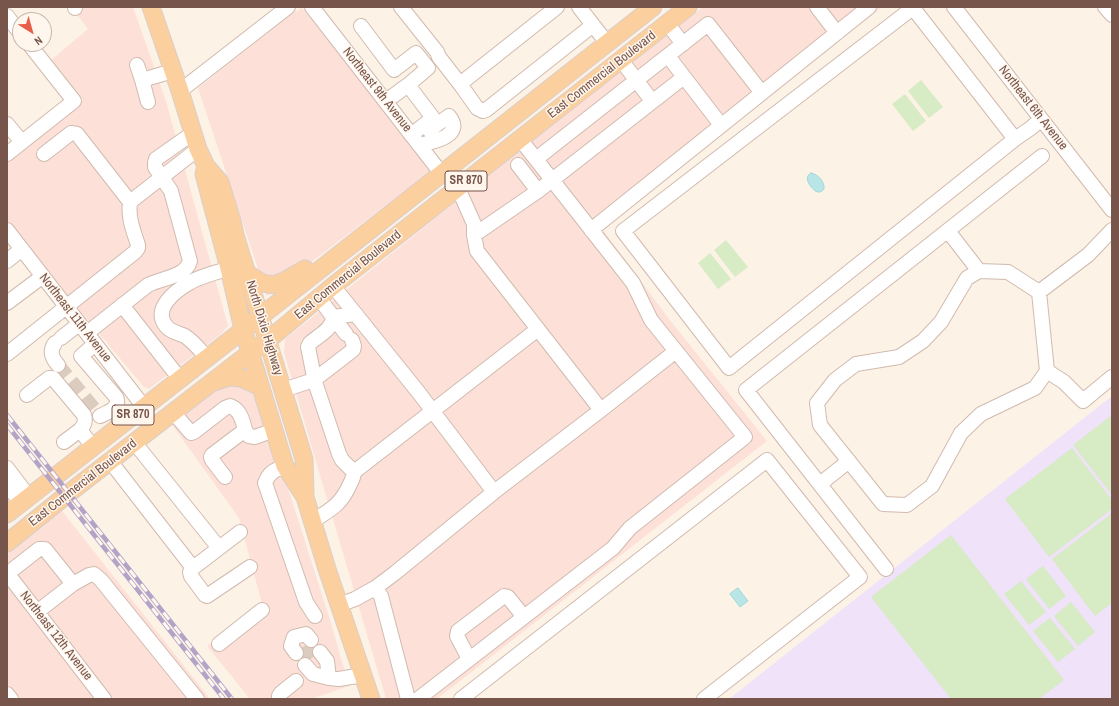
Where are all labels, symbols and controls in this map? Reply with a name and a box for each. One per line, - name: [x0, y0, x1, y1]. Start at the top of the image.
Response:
- north arrow: [12, 12, 52, 52]
- street label: East Commercial Boulevard: [545, 28, 659, 122]
- text: N: [32, 33, 45, 48]
- street label: Northeast 9th Avenue: [339, 45, 415, 135]
- street label: Northeast 6th Avenue: [995, 63, 1071, 153]
- road number: SR 870: [445, 171, 487, 191]
- street label: East Commercial Boulevard: [292, 227, 404, 323]
- street label: Northeast 11th Avenue: [36, 271, 114, 365]
- street label: North Dixie Highway: [242, 279, 286, 377]
- road number: SR 870: [112, 405, 154, 425]
- street label: East Commercial Boulevard: [26, 436, 140, 530]
- street label: Northeast 12th Avenue: [16, 588, 96, 684]

